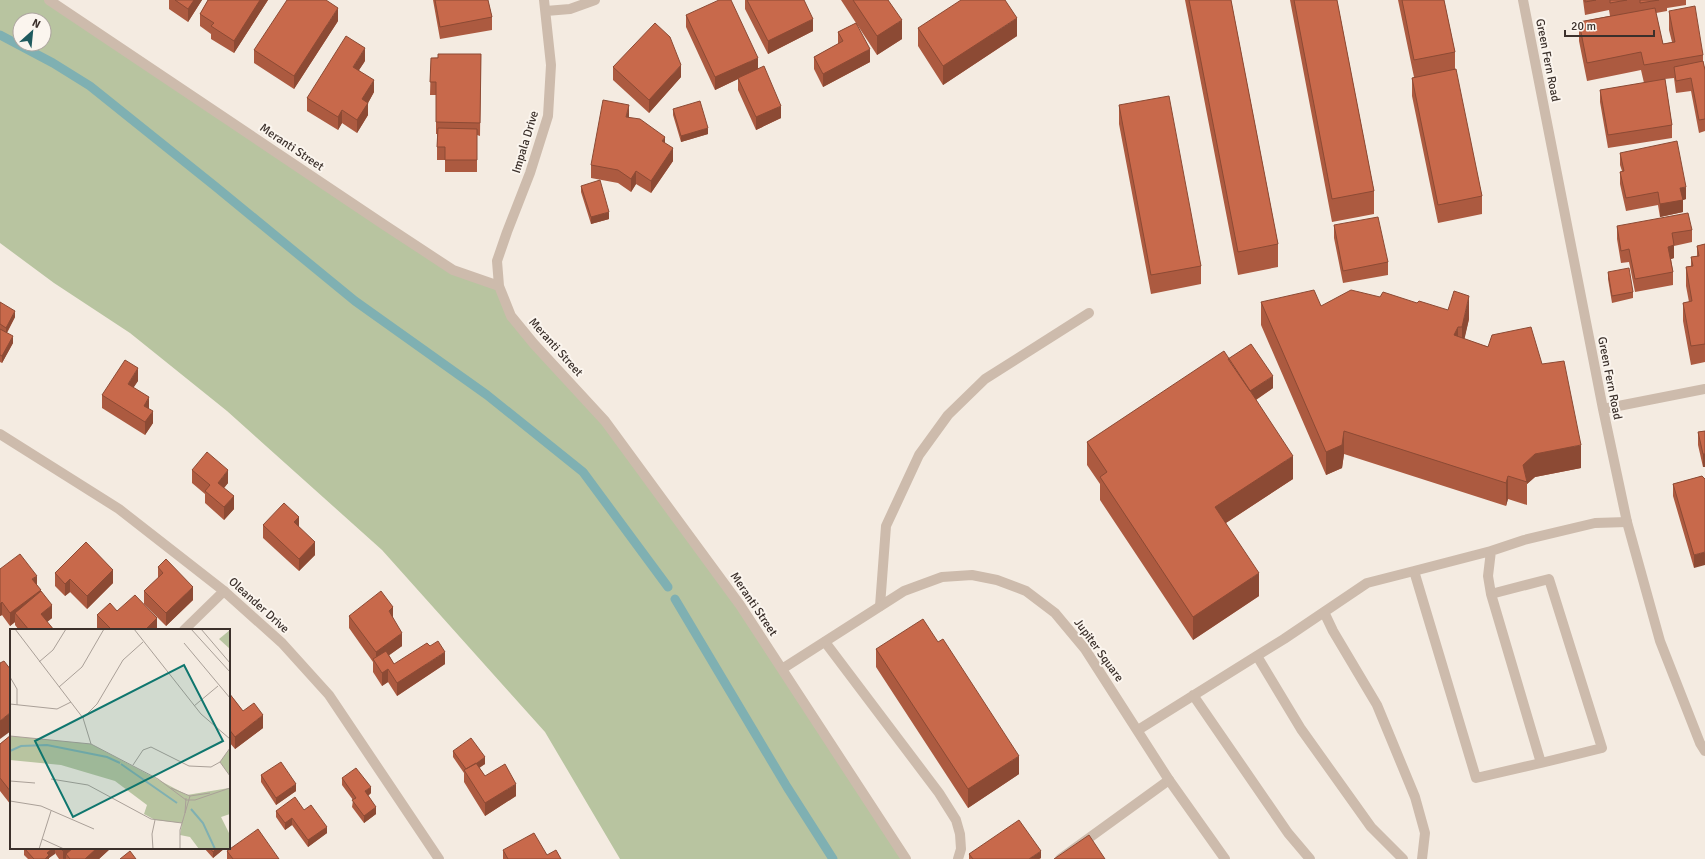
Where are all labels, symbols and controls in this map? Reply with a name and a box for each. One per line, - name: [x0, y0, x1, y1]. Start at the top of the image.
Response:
- north arrow: [12, 12, 52, 52]
- scale bar: [1565, 12, 1654, 38]
- text: N: [30, 16, 43, 31]
- street label: Green Fern Road: [1532, 17, 1563, 103]
- text: 20 m: [1571, 19, 1596, 34]
- street label: Impala Drive: [509, 109, 542, 175]
- street label: Meranti Street: [257, 120, 327, 174]
- street label: Meranti Street: [525, 315, 586, 380]
- street label: Green Fern Road: [1594, 335, 1625, 421]
- street label: Meranti Street: [727, 569, 781, 639]
- street label: Oleander Drive: [225, 574, 292, 636]
- street label: Jupiter Square: [1071, 616, 1127, 685]
- inset map: [10, 629, 230, 849]

